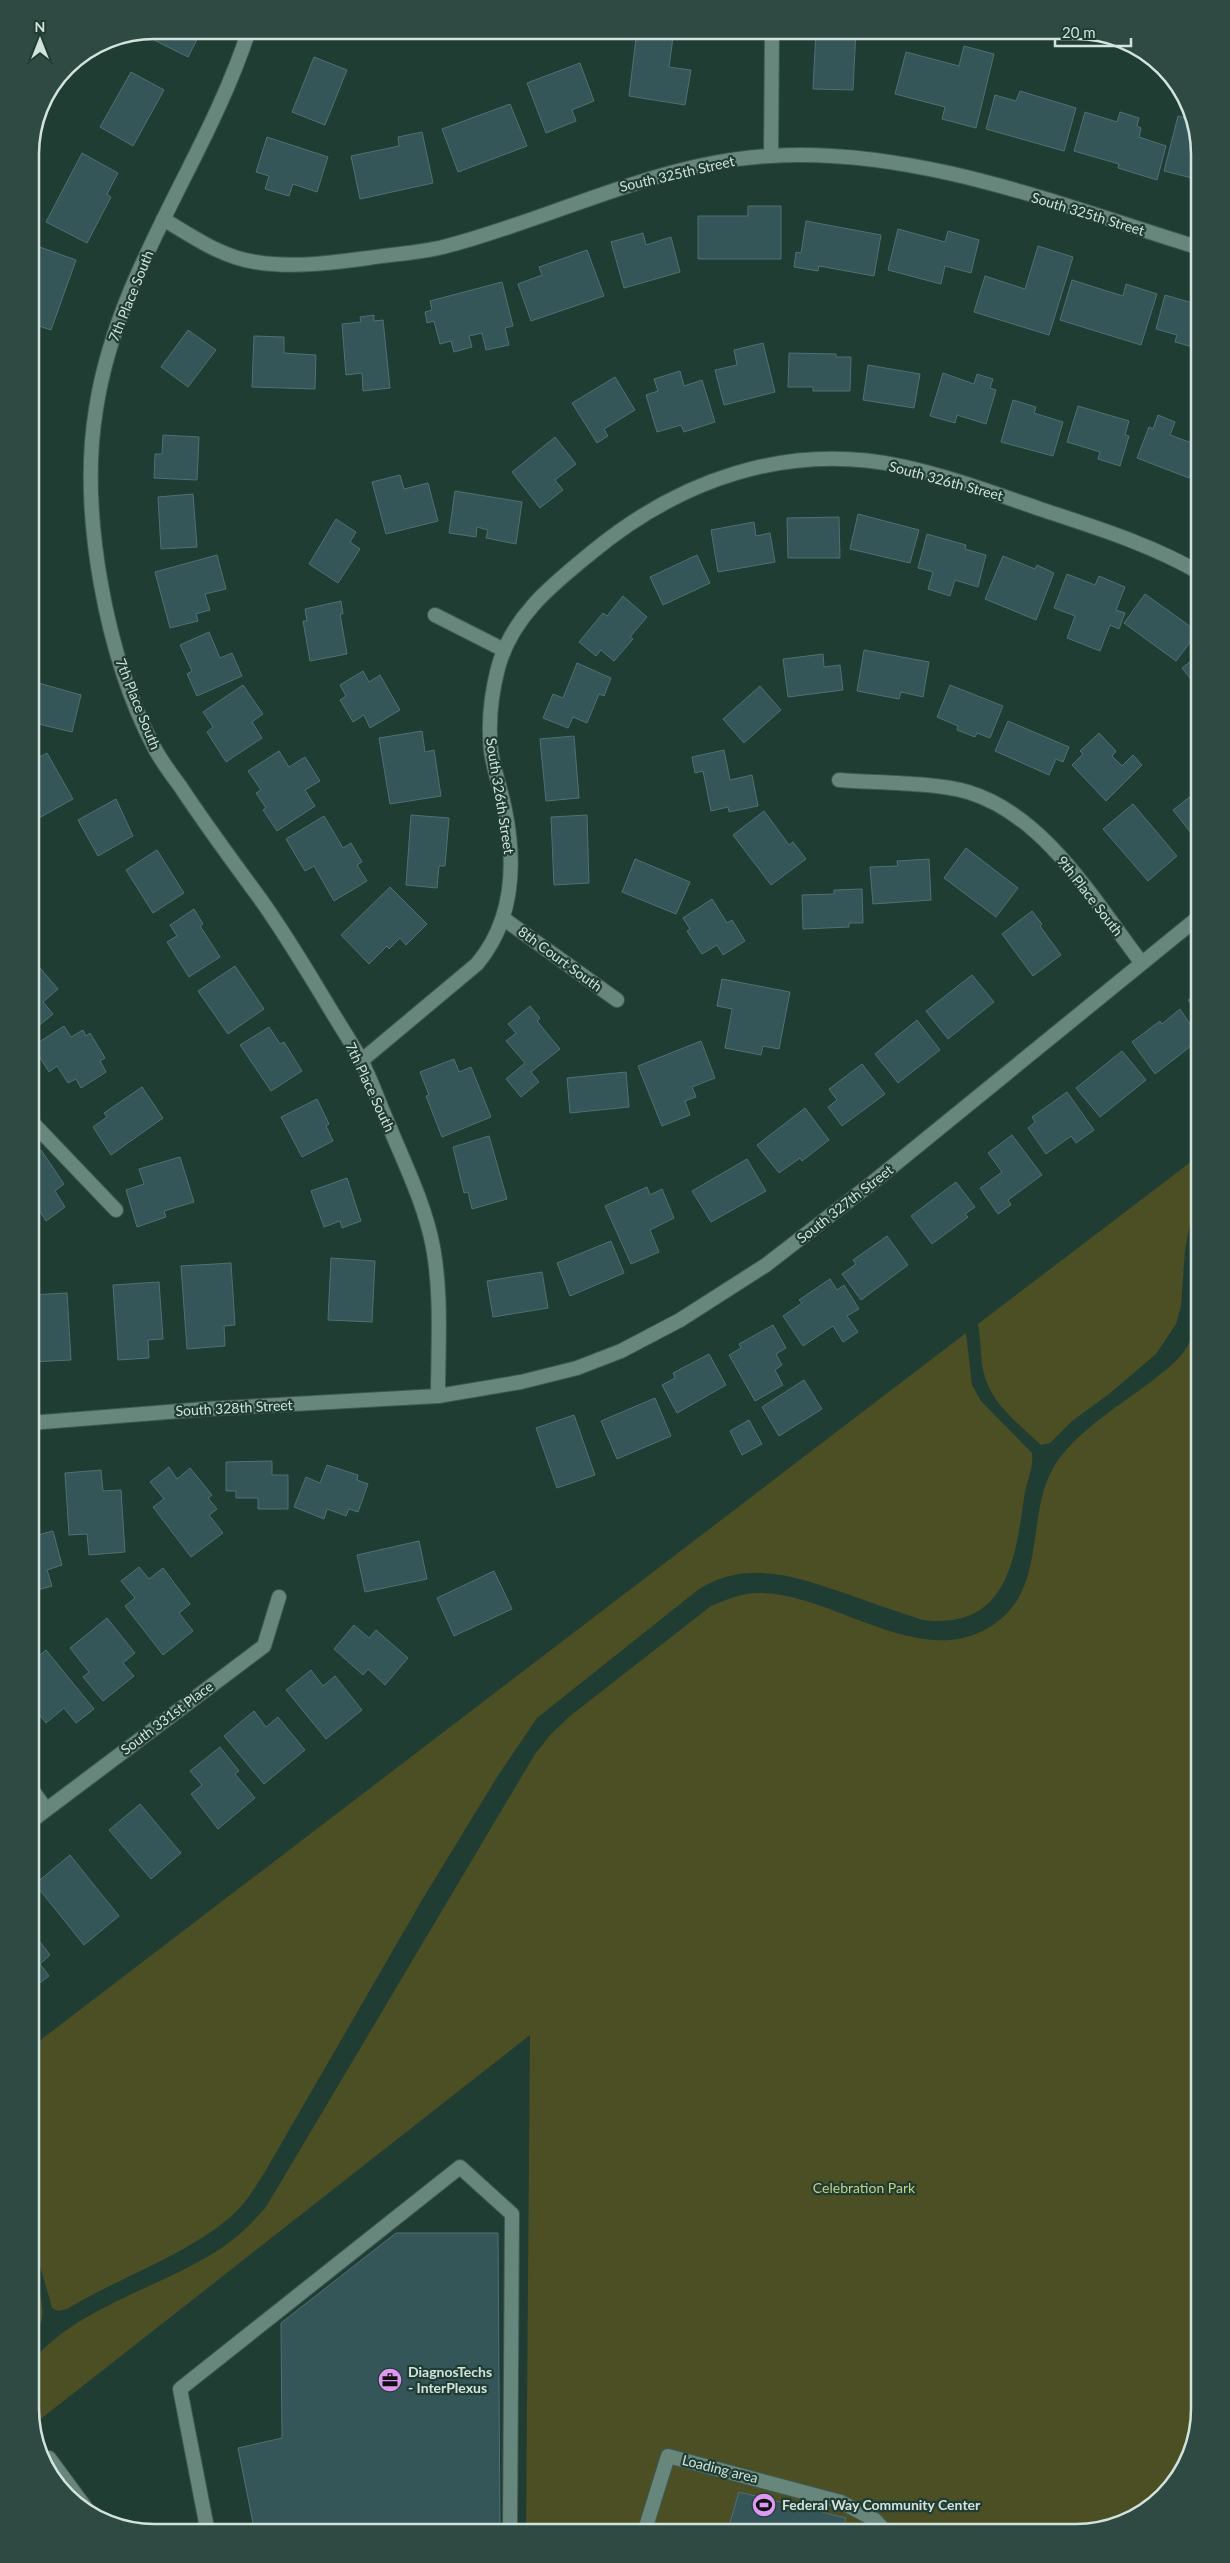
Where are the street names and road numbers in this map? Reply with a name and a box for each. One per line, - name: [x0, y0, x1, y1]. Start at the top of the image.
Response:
- street label: South 325th Street: [618, 152, 736, 195]
- street label: South 325th Street: [1030, 188, 1147, 239]
- street label: 7th Place South: [105, 248, 157, 344]
- street label: South 326th Street: [887, 457, 1005, 504]
- street label: 7th Place South: [112, 656, 164, 752]
- street label: South 326th Street: [483, 737, 518, 855]
- street label: 9th Place South: [1054, 852, 1127, 939]
- street label: 8th Court South: [515, 923, 605, 995]
- street label: 7th Place South: [342, 1039, 399, 1134]
- street label: South 327th Street: [793, 1161, 896, 1246]
- street label: South 328th Street: [175, 1396, 293, 1419]
- street label: South 331st Place: [117, 1677, 216, 1758]
- street label: Loading area: [680, 2451, 760, 2486]

